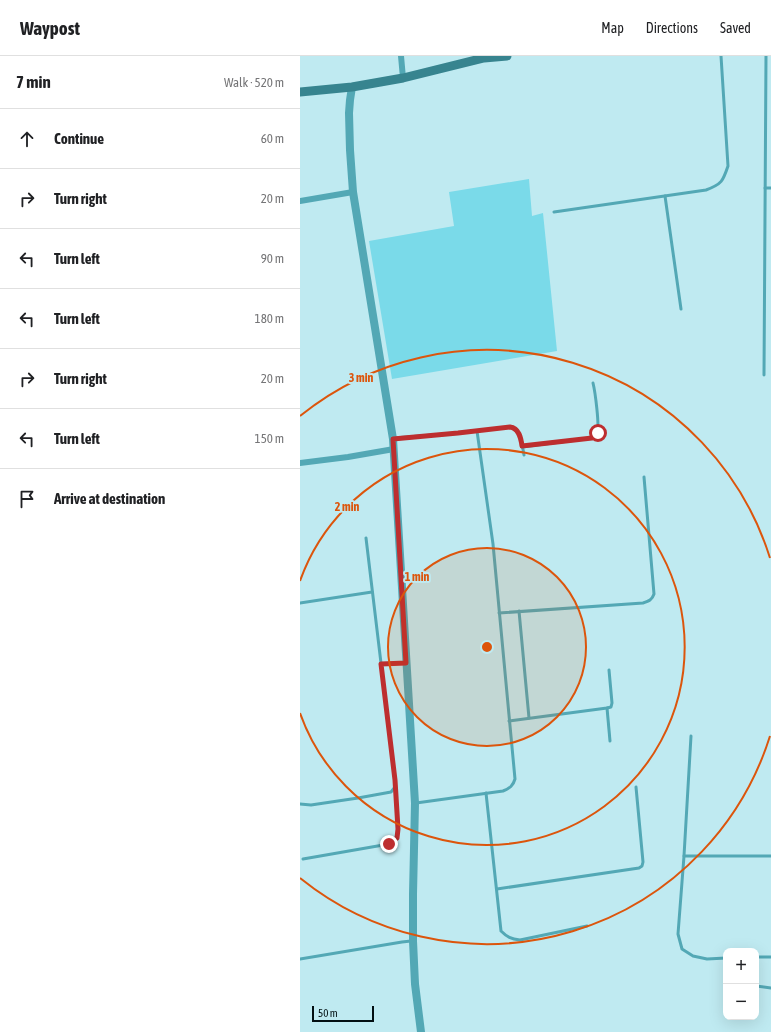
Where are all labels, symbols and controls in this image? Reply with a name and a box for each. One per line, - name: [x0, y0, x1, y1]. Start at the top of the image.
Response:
- text: Waypost: [20, 17, 80, 39]
- text: Map: [601, 20, 624, 36]
- text: Directions: [646, 20, 698, 36]
- text: Saved: [720, 20, 751, 36]
- text: 7 min: [16, 72, 51, 92]
- text: Walk · 520 m: [224, 75, 284, 90]
- icon: ahead: [16, 128, 38, 150]
- text: Continue: [54, 130, 104, 147]
- text: 60 m: [261, 131, 284, 146]
- icon: right: [16, 188, 38, 210]
- text: Turn right: [54, 190, 107, 207]
- text: 20 m: [261, 191, 284, 206]
- icon: left: [16, 248, 38, 270]
- text: Turn left: [54, 250, 100, 267]
- text: 90 m: [261, 251, 284, 266]
- icon: left: [16, 308, 38, 330]
- text: Turn left: [54, 310, 100, 327]
- text: 180 m: [255, 311, 284, 326]
- icon: right: [16, 368, 38, 390]
- text: Turn right: [54, 370, 107, 387]
- text: 20 m: [261, 371, 284, 386]
- text: 3 min: [349, 371, 373, 385]
- route start: [589, 424, 607, 442]
- icon: left: [16, 428, 38, 450]
- text: Turn left: [54, 430, 100, 447]
- text: 150 m: [255, 431, 284, 446]
- icon: arrive: [16, 488, 38, 510]
- text: Arrive at destination: [54, 490, 165, 507]
- text: 2 min: [335, 500, 359, 514]
- text: 1 min: [405, 570, 429, 584]
- centre of rings: [480, 640, 494, 654]
- route end: [380, 835, 398, 853]
- map controls: [723, 948, 759, 1020]
- button: +: [723, 948, 759, 984]
- button: −: [723, 984, 759, 1020]
- scale bar: [312, 1004, 374, 1023]
- text: 50 m: [318, 1007, 338, 1019]

